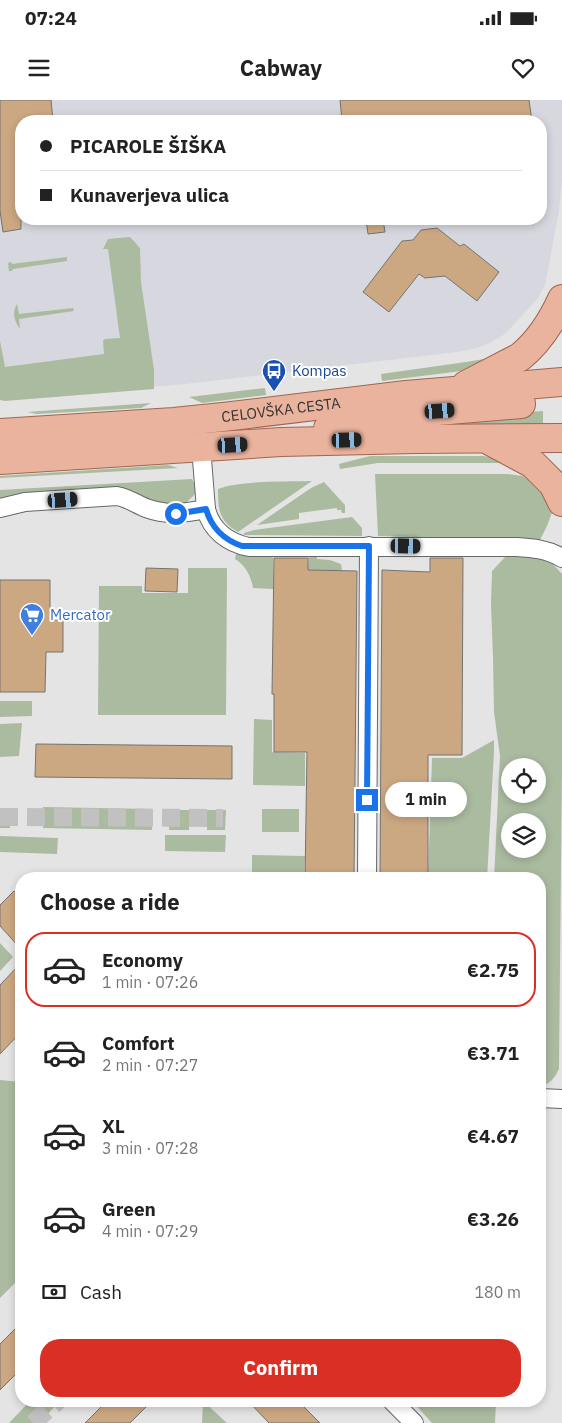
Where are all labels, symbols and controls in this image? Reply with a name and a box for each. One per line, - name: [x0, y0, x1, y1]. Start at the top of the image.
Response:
- text: 07:24: [25, 6, 77, 30]
- text: Cabway: [240, 53, 322, 82]
- icon: menu: [25, 54, 53, 82]
- icon: heart: [509, 54, 537, 82]
- text: PICAROLE ŠIŠKA: [70, 134, 226, 158]
- text: Kunaverjeva ulica: [70, 183, 229, 207]
- bus stop icon: Kompas: [261, 358, 287, 392]
- place label: Kompas: [292, 361, 347, 380]
- street label: CELOVŠKA CESTA: [220, 393, 342, 426]
- car: [424, 402, 455, 420]
- car: [331, 432, 362, 448]
- car: [217, 437, 248, 453]
- car: [47, 491, 78, 509]
- route start: [165, 503, 187, 525]
- car: [390, 538, 421, 554]
- supermarket icon: Mercator: [19, 602, 45, 636]
- place label: Mercator: [50, 605, 111, 624]
- map controls: [501, 758, 546, 858]
- button: locate: [501, 758, 546, 803]
- callout: 1 min: [384, 782, 467, 818]
- route end: [356, 789, 378, 811]
- text: 1 min: [405, 789, 447, 809]
- button: layers: [501, 813, 546, 858]
- text: Choose a ride: [40, 887, 180, 916]
- icon: car: [42, 947, 87, 992]
- text: Economy: [102, 948, 183, 972]
- text: €2.75: [467, 958, 519, 982]
- text: 1 min · 07:26: [102, 972, 198, 992]
- icon: car: [42, 1030, 87, 1075]
- text: Comfort: [102, 1031, 175, 1055]
- text: €3.71: [467, 1041, 519, 1065]
- text: 2 min · 07:27: [102, 1055, 198, 1075]
- icon: car: [42, 1113, 87, 1158]
- text: XL: [102, 1114, 125, 1138]
- text: €4.67: [467, 1124, 519, 1148]
- text: 3 min · 07:28: [102, 1138, 198, 1158]
- icon: car: [42, 1196, 87, 1241]
- text: Green: [102, 1197, 156, 1221]
- text: €3.26: [467, 1207, 519, 1231]
- text: 4 min · 07:29: [102, 1221, 198, 1241]
- icon: cash: [40, 1278, 68, 1306]
- text: Cash: [80, 1280, 122, 1304]
- text: 180 m: [474, 1282, 521, 1302]
- button: Confirm: [40, 1339, 521, 1397]

